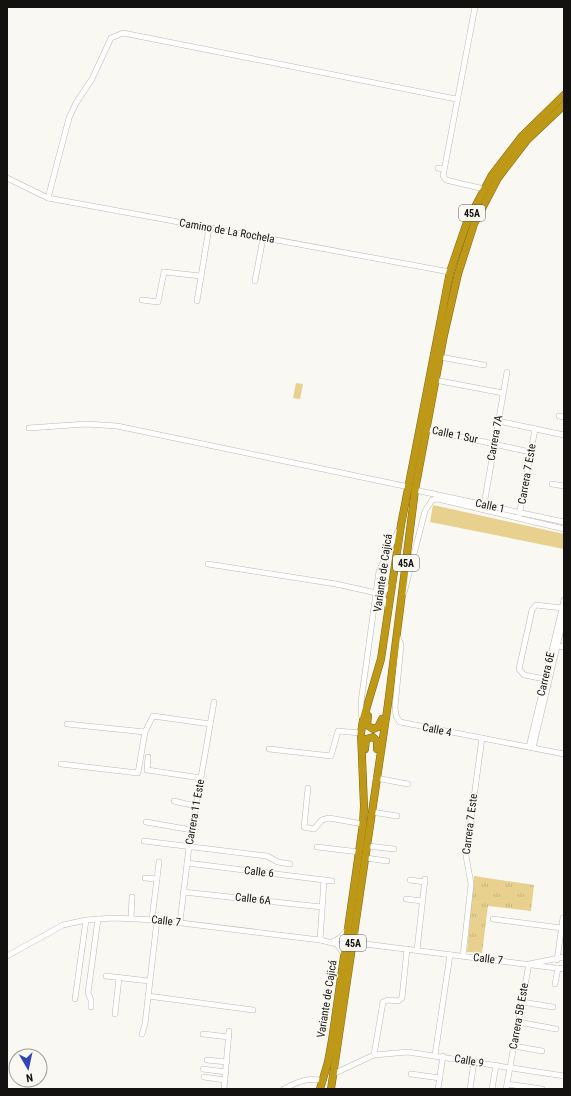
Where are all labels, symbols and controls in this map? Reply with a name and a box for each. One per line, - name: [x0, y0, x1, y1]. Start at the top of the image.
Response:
- road number: 45A: [459, 205, 485, 221]
- street label: Camino de La Rochela: [178, 216, 276, 246]
- street label: Carrera 7A: [485, 414, 506, 462]
- street label: Calle 1 Sur: [431, 424, 480, 446]
- street label: Carrera 7 Este: [515, 443, 539, 505]
- street label: Calle 1: [474, 497, 506, 515]
- street label: Variante de Cajicá: [371, 533, 395, 613]
- road number: 45A: [393, 555, 419, 571]
- street label: Carrera 6E: [535, 650, 558, 697]
- street label: Calle 4: [421, 721, 453, 739]
- street label: Carrera 11 Este: [183, 778, 207, 846]
- street label: Carrera 7 Este: [460, 793, 480, 855]
- street label: Calle 6: [243, 864, 275, 880]
- street label: Calle 6A: [234, 891, 272, 907]
- street label: Calle 7: [151, 913, 181, 929]
- road number: 45A: [340, 935, 366, 951]
- street label: Calle 7: [472, 951, 504, 967]
- street label: Variante de Cajicá: [314, 959, 340, 1039]
- street label: Carrera 5B Este: [507, 982, 531, 1050]
- north arrow: [8, 1048, 48, 1088]
- street label: Calle 9: [453, 1052, 485, 1070]
- text: N: [25, 1070, 34, 1084]

